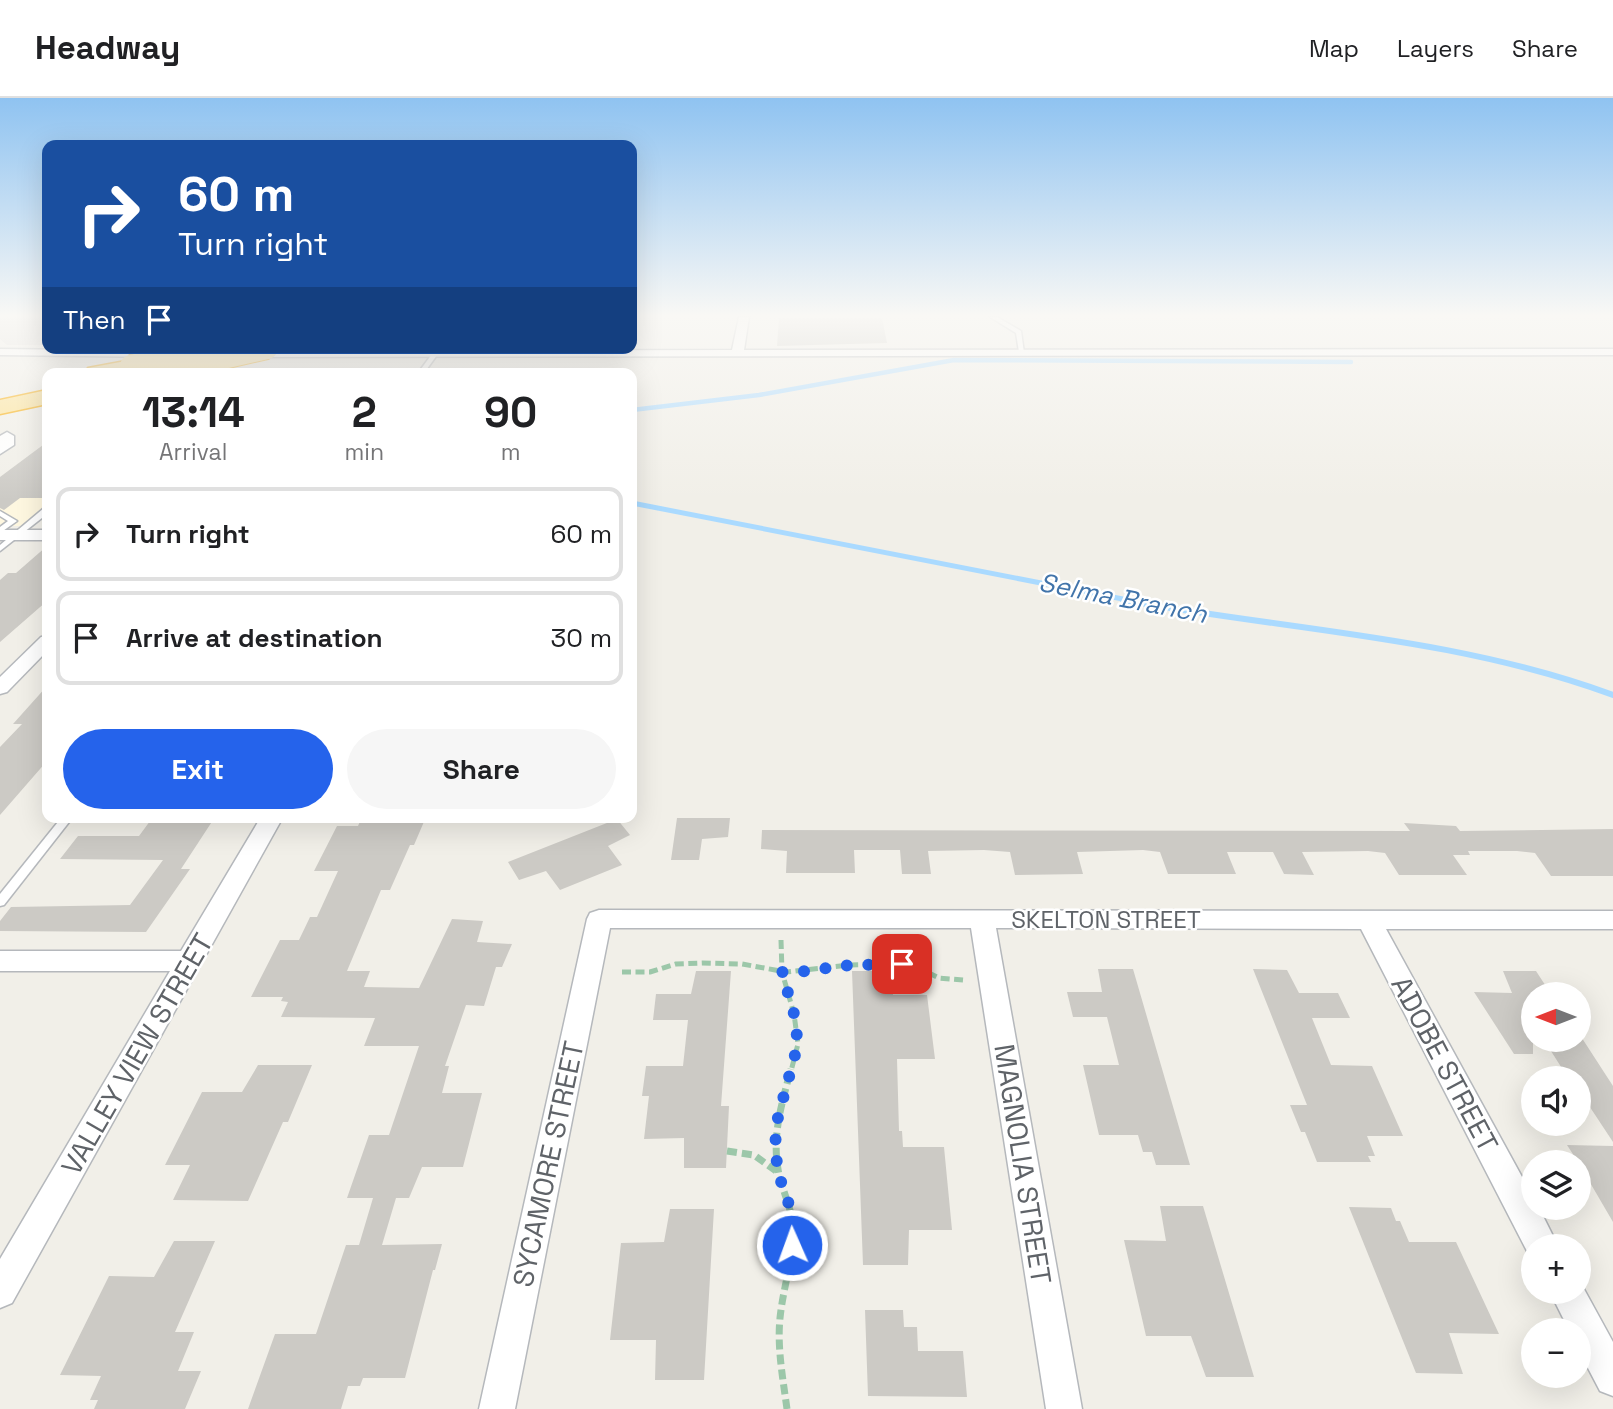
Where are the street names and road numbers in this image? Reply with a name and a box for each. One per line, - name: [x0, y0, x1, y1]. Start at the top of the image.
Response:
- street label: SKELTON STREET: [1011, 904, 1201, 935]
- street label: VALLEY VIEW STREET: [53, 927, 221, 1181]
- street label: ADOBE STREET: [1384, 970, 1506, 1158]
- street label: SYCAMORE STREET: [504, 1038, 592, 1290]
- street label: MAGNOLIA STREET: [986, 1041, 1060, 1287]

